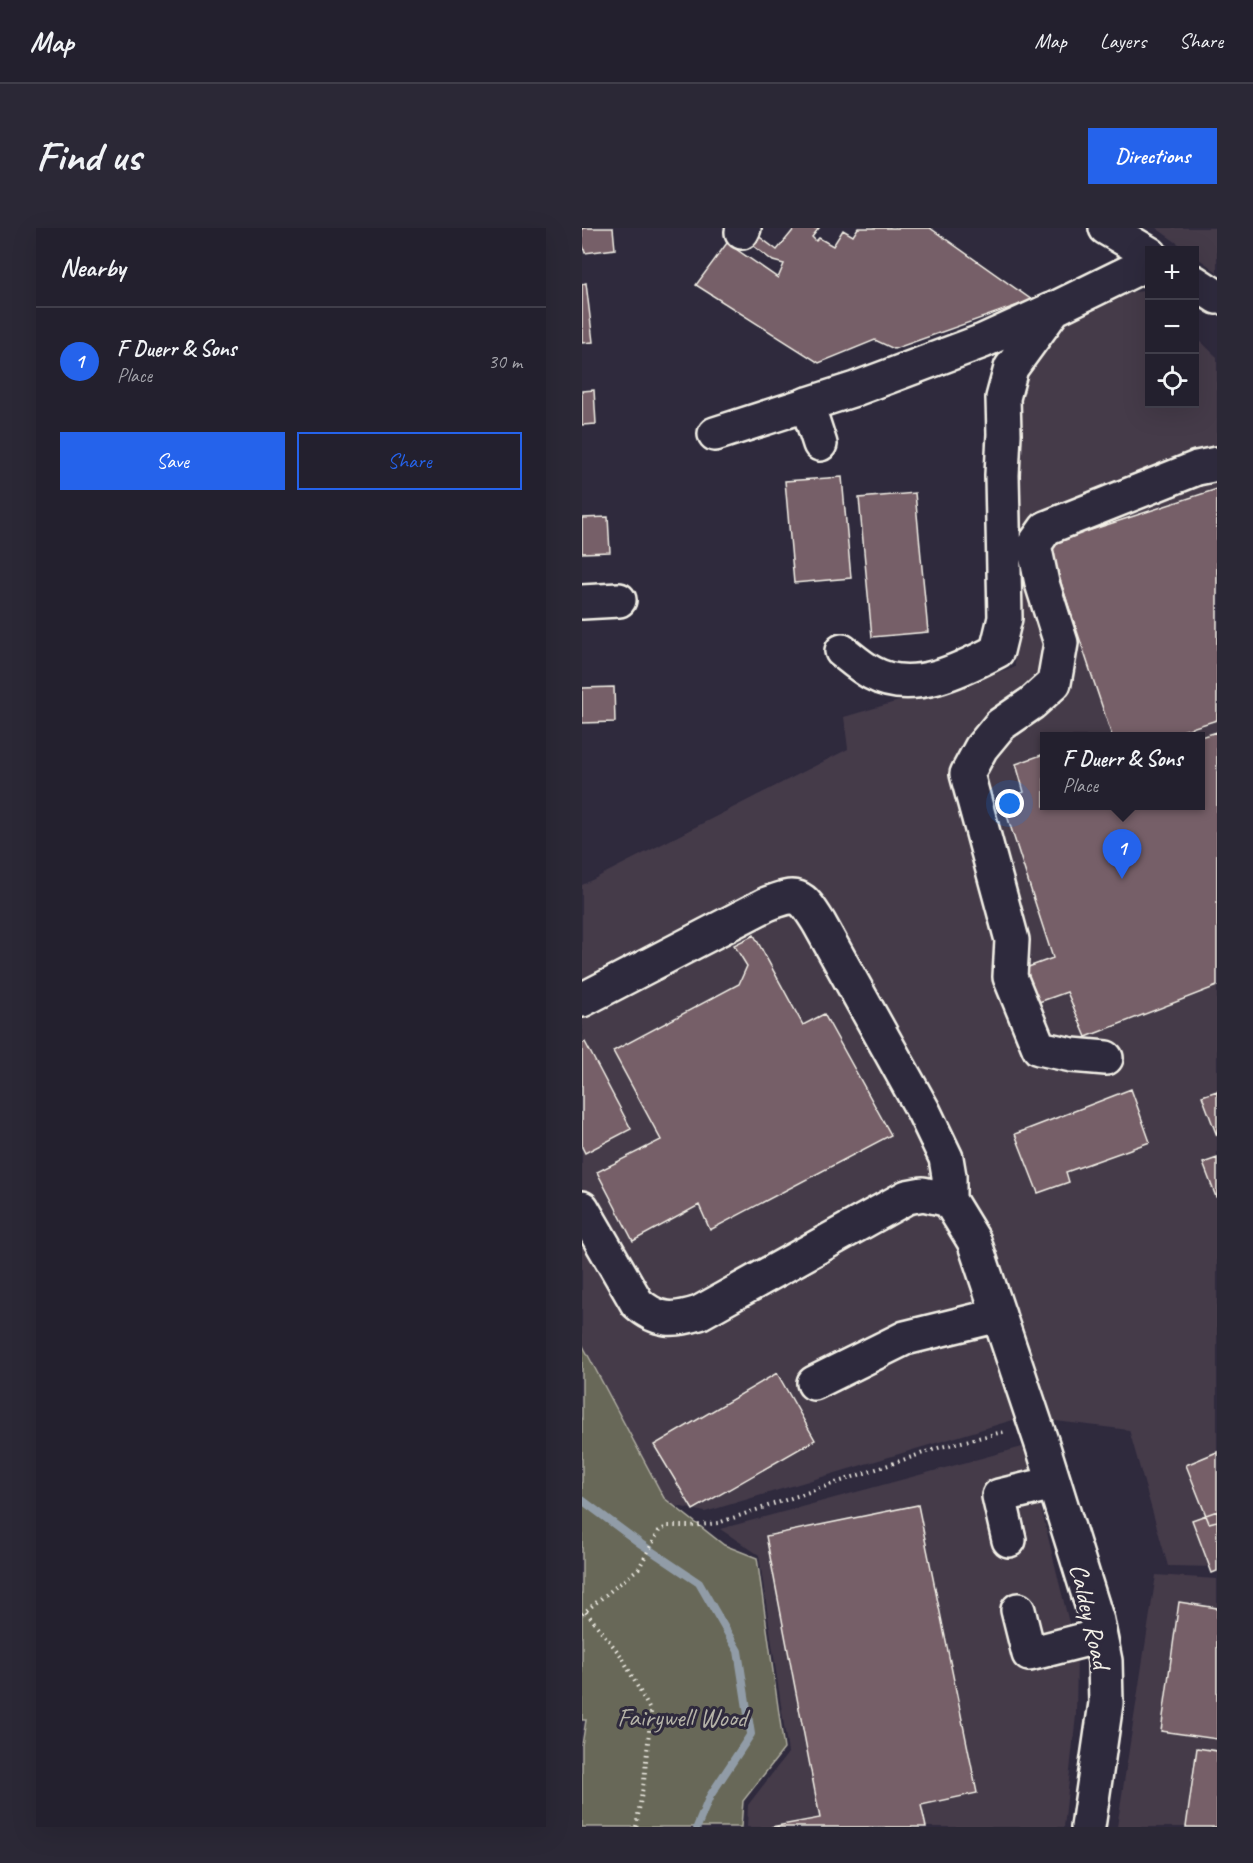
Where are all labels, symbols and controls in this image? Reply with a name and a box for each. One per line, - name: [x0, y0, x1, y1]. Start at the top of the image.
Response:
- text: Map: [30, 24, 73, 59]
- text: Map: [1034, 28, 1067, 54]
- text: Layers: [1100, 28, 1146, 54]
- text: Share: [1179, 28, 1223, 54]
- button: Directions: [1088, 128, 1217, 184]
- text: Find us: [36, 130, 141, 183]
- map controls: [1145, 246, 1199, 408]
- button: +: [1145, 246, 1199, 300]
- text: Nearby: [60, 251, 125, 284]
- button: −: [1145, 300, 1199, 354]
- text: F Duerr & Sons: [117, 335, 236, 363]
- text: 1: [75, 349, 84, 374]
- text: 30 m: [488, 349, 522, 374]
- button: locate: [1145, 354, 1199, 408]
- text: Place: [117, 363, 152, 388]
- button: Save: [60, 432, 285, 490]
- button: Share: [297, 432, 522, 490]
- popup: [1040, 732, 1205, 810]
- text: F Duerr & Sons: [1063, 745, 1182, 773]
- text: Place: [1063, 773, 1098, 798]
- your location: [995, 789, 1024, 818]
- pin: 1: [1102, 830, 1142, 879]
- street label: Caldey Road: [1062, 1560, 1119, 1675]
- park label: Fairywell Wood: [617, 1701, 751, 1734]

